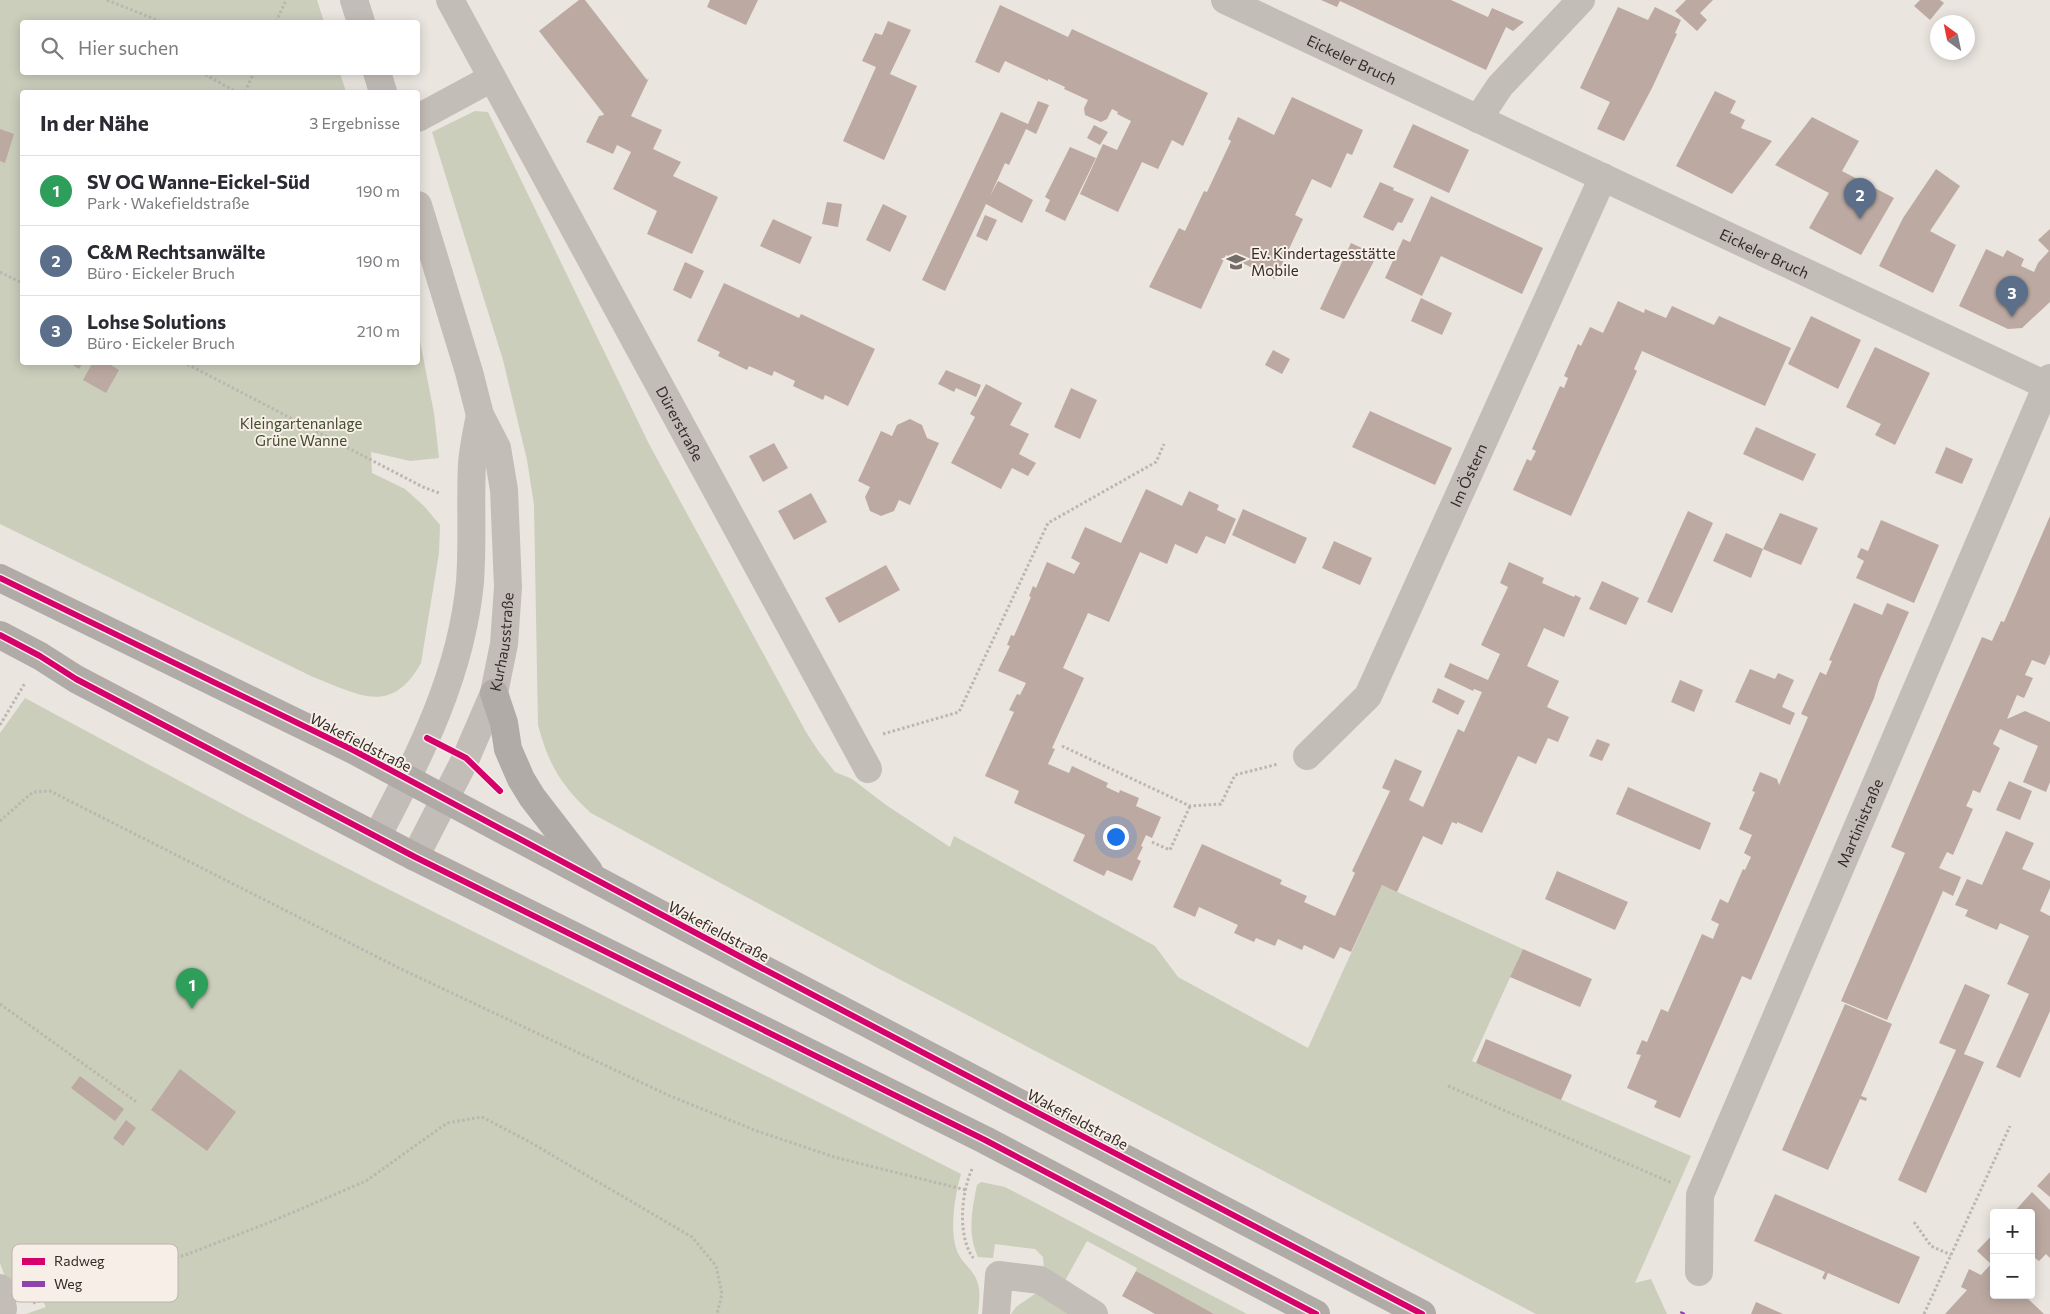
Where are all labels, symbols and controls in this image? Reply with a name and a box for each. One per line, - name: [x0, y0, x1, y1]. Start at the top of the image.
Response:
- north arrow: [1930, 15, 1975, 60]
- search box: [20, 20, 420, 75]
- street label: Eickeler Bruch: [1304, 31, 1399, 88]
- icon: search: [38, 34, 66, 62]
- text: Hier suchen: [78, 36, 179, 59]
- text: In der Nähe: [40, 110, 149, 135]
- text: 3 Ergebnisse: [309, 113, 400, 132]
- text: SV OG Wanne-Eickel-Süd: [87, 170, 310, 193]
- pin: 2: [1844, 178, 1876, 219]
- text: 1: [52, 181, 60, 200]
- text: 190 m: [356, 181, 400, 200]
- text: Park · Wakefieldstraße: [87, 193, 250, 212]
- street label: Eickeler Bruch: [1717, 224, 1812, 282]
- text: C&M Rechtsanwälte: [87, 240, 265, 263]
- place label: Ev. Kindertagesstätte Mobile: [1251, 244, 1396, 279]
- text: 2: [51, 251, 61, 270]
- text: 190 m: [356, 251, 400, 270]
- school or university icon: Ev. Kindertagesstätte Mobile: [1225, 251, 1247, 273]
- text: Büro · Eickeler Bruch: [87, 263, 235, 282]
- pin: 3: [1996, 276, 2028, 317]
- text: Lohse Solutions: [87, 310, 226, 333]
- text: 3: [51, 321, 61, 340]
- text: 210 m: [357, 321, 400, 340]
- text: Büro · Eickeler Bruch: [87, 333, 235, 352]
- street label: Dürerstraße: [653, 383, 708, 464]
- park label: Kleingartenanlage Grüne Wanne: [240, 414, 362, 449]
- street label: Im Östern: [1446, 441, 1490, 510]
- street label: Kurhausstraße: [486, 592, 517, 693]
- street label: Wakefieldstraße: [307, 709, 415, 775]
- street label: Martinistraße: [1833, 776, 1886, 870]
- your location: [1103, 824, 1129, 850]
- street label: Wakefieldstraße: [665, 897, 773, 965]
- pin: 1: [176, 968, 208, 1009]
- street label: Wakefieldstraße: [1024, 1085, 1132, 1153]
- map controls: [1990, 1209, 2035, 1299]
- button: +: [1990, 1209, 2035, 1254]
- legend: [12, 1244, 178, 1302]
- text: Radweg: [54, 1252, 105, 1269]
- button: −: [1990, 1254, 2035, 1299]
- text: Weg: [54, 1275, 83, 1292]

